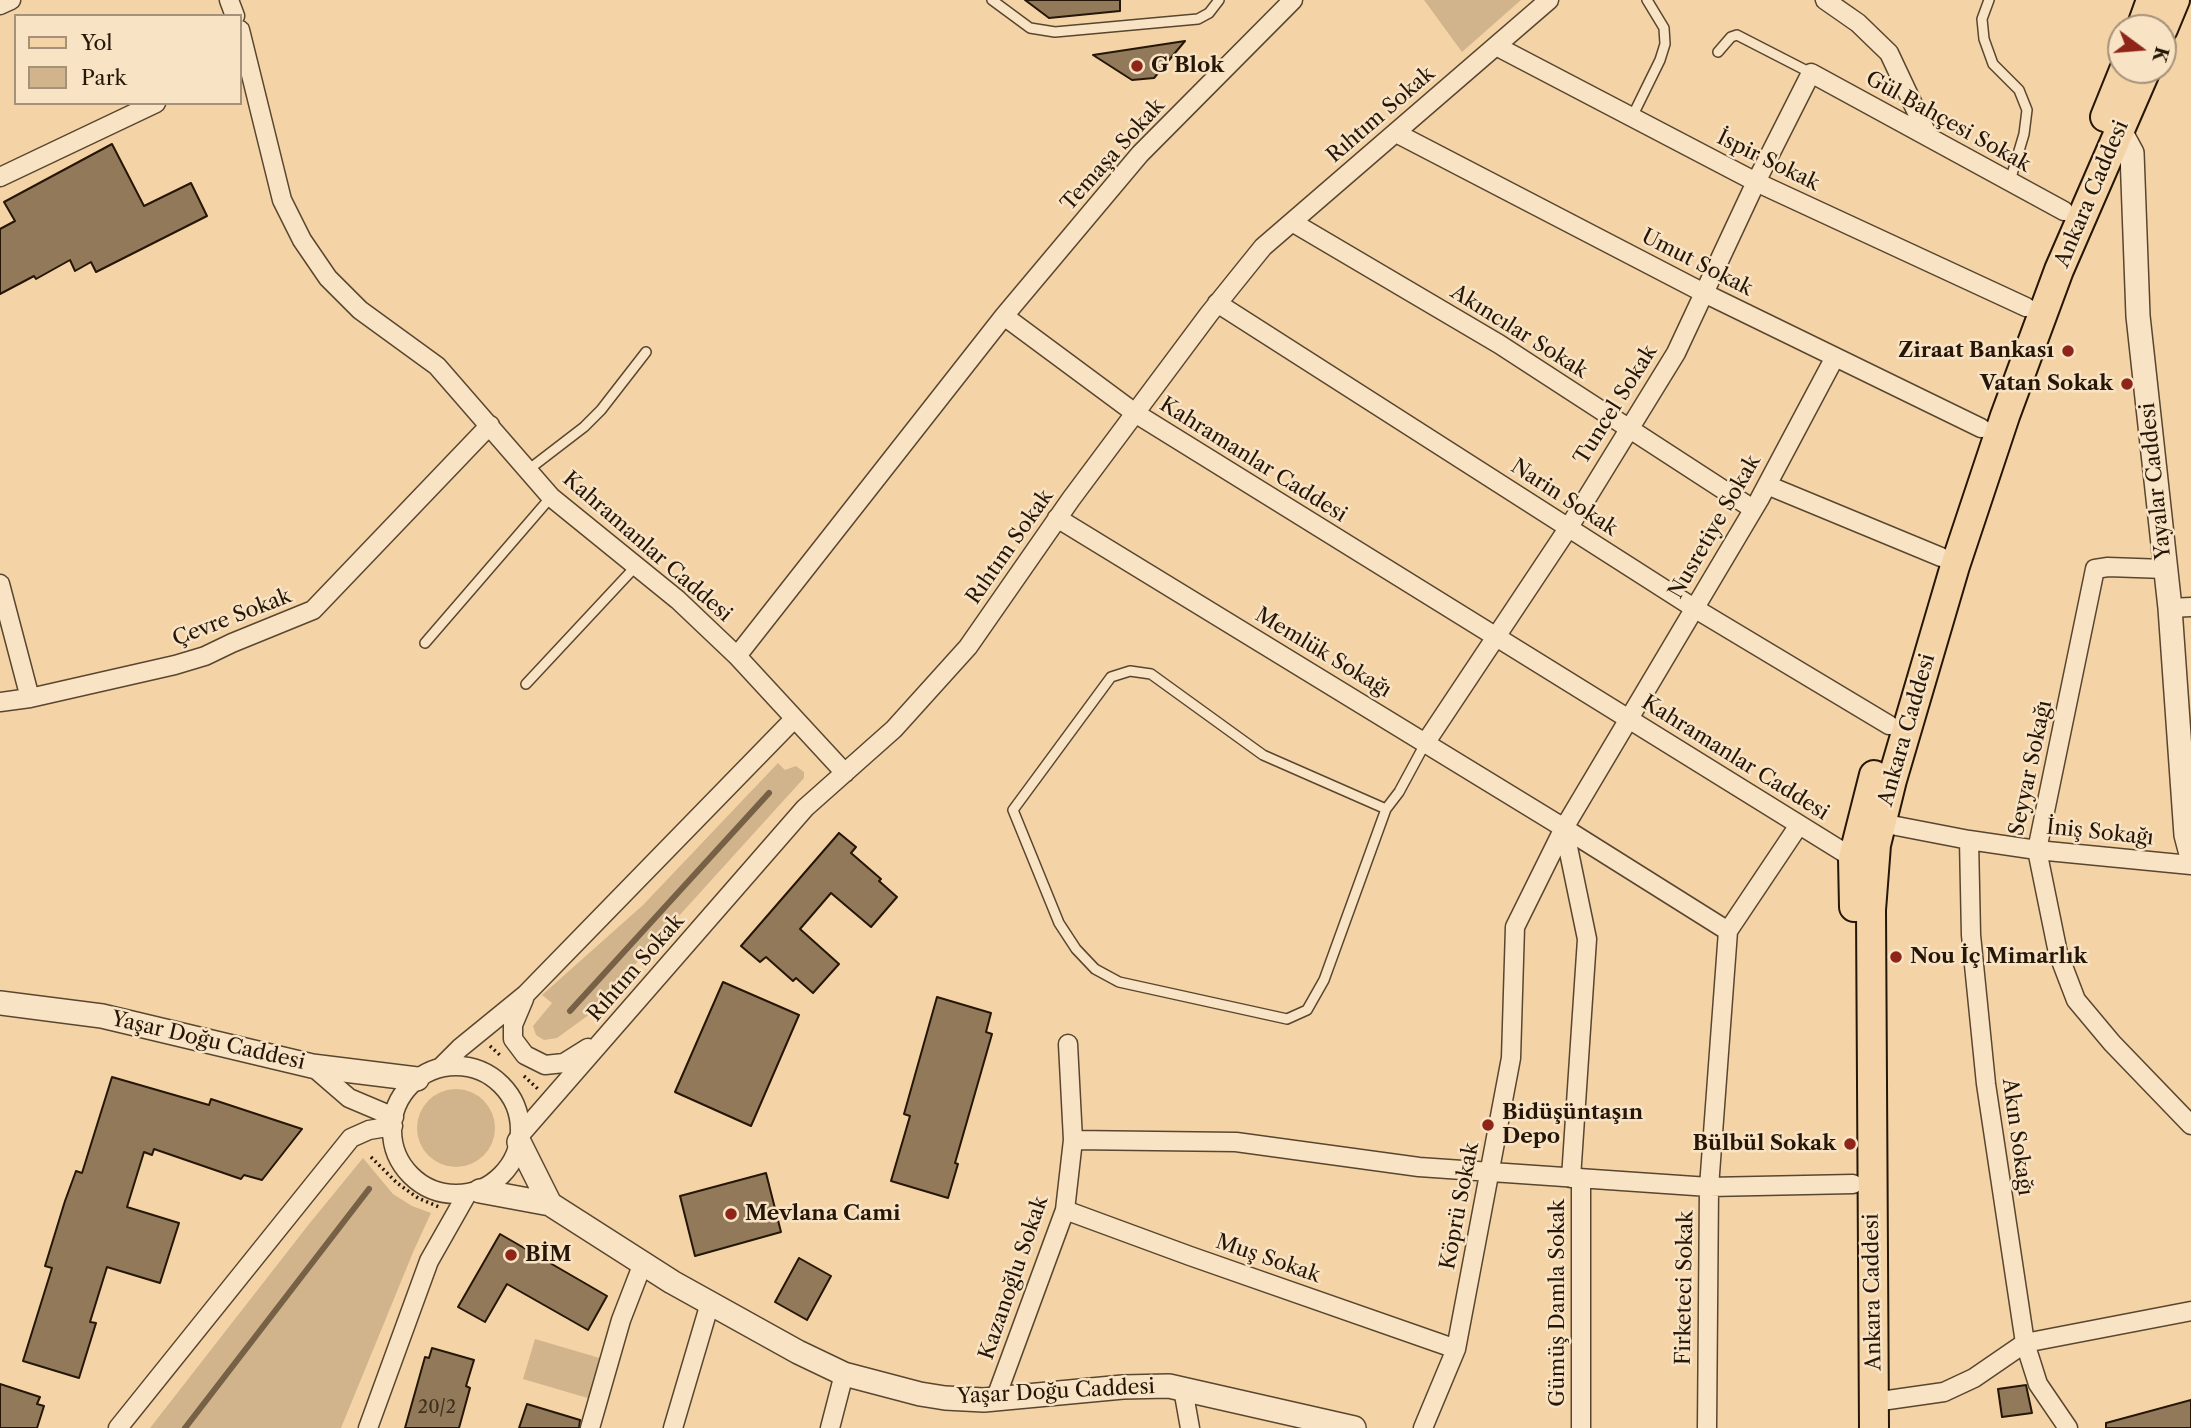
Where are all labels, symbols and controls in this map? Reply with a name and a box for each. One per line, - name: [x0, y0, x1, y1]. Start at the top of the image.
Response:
- legend: [14, 14, 242, 105]
- north arrow: [2107, 14, 2177, 84]
- text: Yol: [81, 30, 113, 55]
- text: K: [2148, 44, 2174, 65]
- place label: G Blok: [1151, 53, 1224, 79]
- marker: G Blok: [1129, 58, 1145, 74]
- street label: Rıhtım Sokak: [1322, 61, 1440, 169]
- text: Park: [81, 65, 127, 90]
- street label: Gül Bahçesi Sokak: [1861, 66, 2035, 178]
- street label: Temaşa Sokak: [1056, 94, 1170, 216]
- street label: Ankara Caddesi: [2050, 117, 2134, 271]
- street label: İspir Sokak: [1713, 125, 1823, 197]
- street label: Umut Sokak: [1637, 224, 1757, 302]
- street label: Akıncılar Sokak: [1446, 280, 1592, 384]
- place label: Ziraat Bankası: [1898, 338, 2054, 364]
- street label: Tuncel Sokak: [1569, 341, 1663, 469]
- marker: Ziraat Bankası: [2060, 343, 2076, 359]
- place label: Vatan Sokak: [1980, 371, 2113, 397]
- marker: Vatan Sokak: [2119, 376, 2135, 392]
- street label: Kahramanlar Caddesi: [1155, 392, 1351, 528]
- street label: Yayalar Caddesi: [2135, 401, 2177, 561]
- street label: Nusretiye Sokak: [1664, 451, 1766, 603]
- street label: Narin Sokak: [1506, 454, 1622, 542]
- street label: Kahramanlar Caddesi: [557, 467, 737, 627]
- street label: Rıhtım Sokak: [961, 485, 1059, 609]
- street label: Çevre Sokak: [169, 584, 295, 652]
- street label: Memlük Sokağı: [1250, 603, 1396, 703]
- street label: Ankara Caddesi: [1873, 651, 1941, 809]
- street label: Kahramanlar Caddesi: [1637, 690, 1833, 826]
- street label: Seyyar Sokağı: [2004, 698, 2058, 838]
- street label: İniş Sokağı: [2045, 815, 2155, 851]
- street label: Rıhtım Sokak: [582, 909, 690, 1027]
- place label: Nou İç Mimarlık: [1910, 944, 2087, 970]
- marker: Nou İç Mimarlık: [1888, 949, 1904, 965]
- street label: Yaşar Doğu Caddesi: [109, 1006, 307, 1076]
- street label: Akın Sokağı: [1996, 1077, 2038, 1197]
- place label: Bidüşüntaşın Depo: [1502, 1100, 1643, 1150]
- marker: Bidüşüntaşın Depo: [1480, 1117, 1496, 1133]
- place label: Bülbül Sokak: [1692, 1131, 1836, 1157]
- marker: Bülbül Sokak: [1842, 1136, 1858, 1152]
- street label: Köprü Sokak: [1435, 1140, 1485, 1272]
- street label: Kazanoğlu Sokak: [974, 1193, 1054, 1363]
- street label: Gümüş Damla Sokak: [1545, 1199, 1571, 1407]
- place label: Mevlana Cami: [745, 1201, 901, 1227]
- marker: Mevlana Cami: [723, 1206, 739, 1222]
- street label: Firketeci Sokak: [1671, 1211, 1699, 1365]
- street label: Ankara Caddesi: [1859, 1213, 1887, 1371]
- street label: Muş Sokak: [1212, 1229, 1324, 1289]
- place label: BİM: [525, 1242, 572, 1268]
- marker: BİM: [503, 1247, 519, 1263]
- street label: Yaşar Doğu Caddesi: [956, 1374, 1156, 1410]
- house number: 20/2: [418, 1397, 456, 1419]

